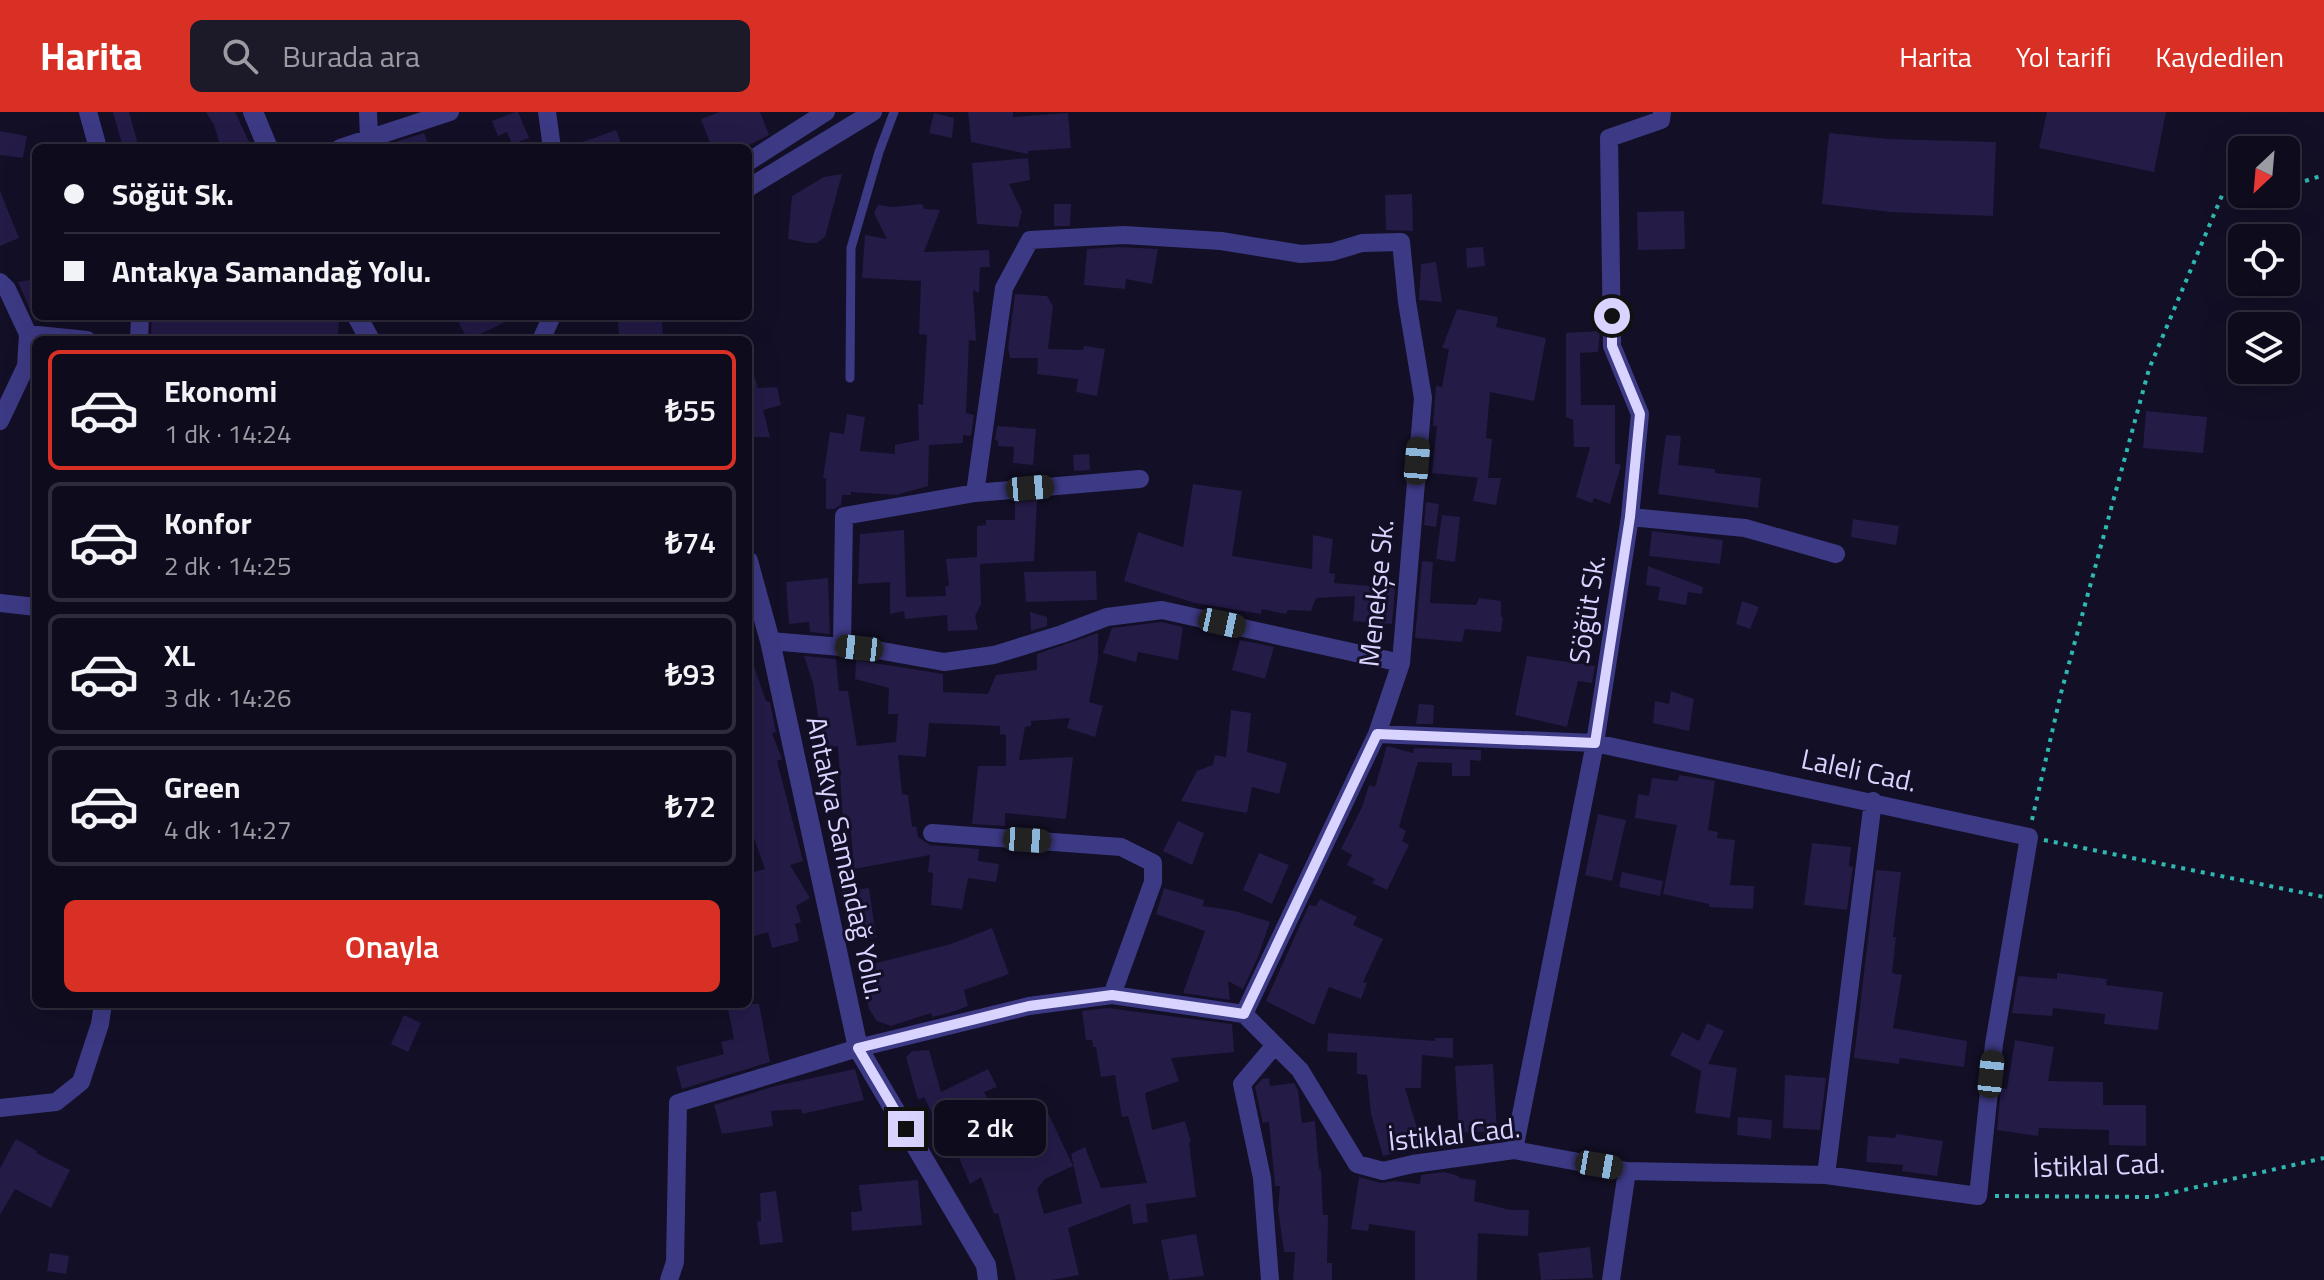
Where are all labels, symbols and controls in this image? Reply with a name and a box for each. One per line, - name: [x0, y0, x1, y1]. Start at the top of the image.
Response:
- search box: [190, 20, 750, 92]
- text: Harita: [40, 27, 142, 85]
- text: Burada ara: [282, 33, 420, 79]
- icon: search: [218, 34, 262, 78]
- text: Harita: [1899, 35, 1972, 78]
- text: Yol tarifi: [2016, 35, 2111, 78]
- text: Kaydedilen: [2155, 35, 2284, 78]
- north arrow: [2228, 136, 2300, 208]
- map controls: [2228, 136, 2300, 384]
- text: Söğüt Sk.: [112, 171, 234, 217]
- button: locate: [2228, 224, 2300, 296]
- text: Antakya Samandağ Yolu.: [112, 248, 431, 294]
- route start: [1594, 298, 1630, 334]
- button: layers: [2228, 312, 2300, 384]
- text: Ekonomi: [164, 368, 277, 414]
- icon: car: [68, 374, 140, 446]
- text: ₺55: [665, 387, 716, 433]
- text: 1 dk · 14:24: [164, 414, 291, 453]
- car: [1403, 436, 1431, 486]
- car: [1005, 474, 1055, 502]
- text: Konfor: [164, 500, 252, 546]
- icon: car: [68, 506, 140, 578]
- street label: Menekşe Sk.: [1346, 517, 1405, 669]
- text: ₺74: [665, 519, 716, 565]
- text: 2 dk · 14:25: [164, 546, 291, 585]
- street label: Söğüt Sk.: [1557, 551, 1616, 667]
- car: [1196, 606, 1248, 640]
- text: XL: [164, 632, 195, 678]
- car: [834, 634, 884, 662]
- icon: car: [68, 638, 140, 710]
- text: ₺93: [665, 651, 716, 697]
- text: 3 dk · 14:26: [164, 678, 291, 717]
- street label: Antakya Samandağ Yolu.: [795, 712, 898, 1004]
- street label: Laleli Cad.: [1797, 736, 1921, 803]
- text: Green: [164, 764, 241, 810]
- icon: car: [68, 770, 140, 842]
- text: ₺72: [665, 783, 716, 829]
- text: 4 dk · 14:27: [164, 810, 291, 849]
- car: [1002, 826, 1052, 854]
- button: Onayla: [64, 900, 720, 992]
- car: [1977, 1049, 2005, 1099]
- callout: 2 dk: [934, 1101, 1046, 1157]
- street label: İstiklal Cad.: [1386, 1105, 1522, 1162]
- text: 2 dk: [966, 1108, 1014, 1147]
- route end: [888, 1111, 924, 1147]
- street label: İstiklal Cad.: [2032, 1141, 2166, 1188]
- car: [1573, 1149, 1625, 1181]

